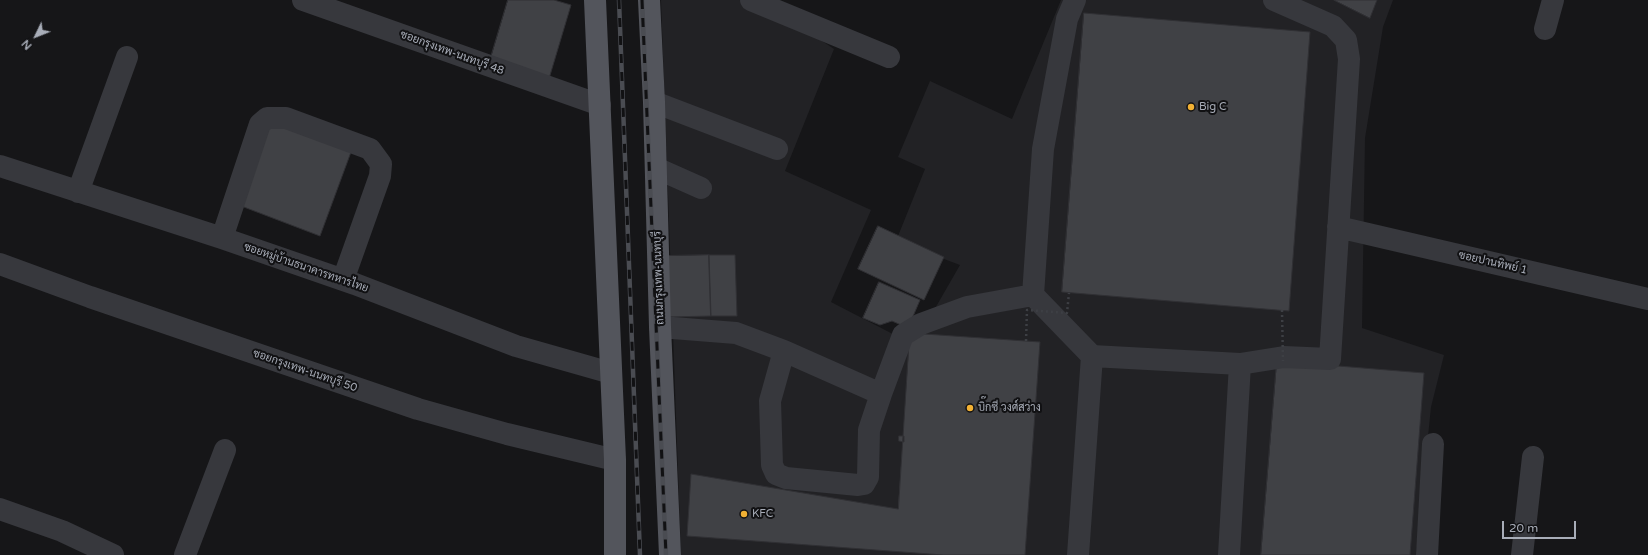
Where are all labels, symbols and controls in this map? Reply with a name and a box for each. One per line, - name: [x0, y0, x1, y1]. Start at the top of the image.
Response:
- north arrow: [16, 16, 56, 56]
- street label: ซอยกรุงเทพ-นนทบุรี 48: [398, 28, 506, 78]
- text: N: [19, 37, 35, 52]
- place label: Big C: [1199, 100, 1227, 114]
- marker: Big C: [1186, 102, 1196, 112]
- street label: ถนนกรุงเทพ-นนทบุรี: [651, 231, 667, 325]
- street label: ซอยหมู่บ้านธนาคารทหารไทย: [242, 240, 370, 296]
- street label: ซอยปานทิพย์ 1: [1457, 249, 1529, 277]
- street label: ซอยกรุงเทพ-นนทบุรี 50: [251, 347, 359, 395]
- place label: บิ๊กซี วงศ์สว่าง: [978, 401, 1041, 415]
- marker: บิ๊กซี วงศ์สว่าง: [965, 403, 975, 413]
- place label: KFC: [752, 507, 773, 521]
- marker: KFC: [739, 509, 749, 519]
- scale bar: [1504, 513, 1578, 539]
- text: 20 m: [1509, 521, 1538, 535]

